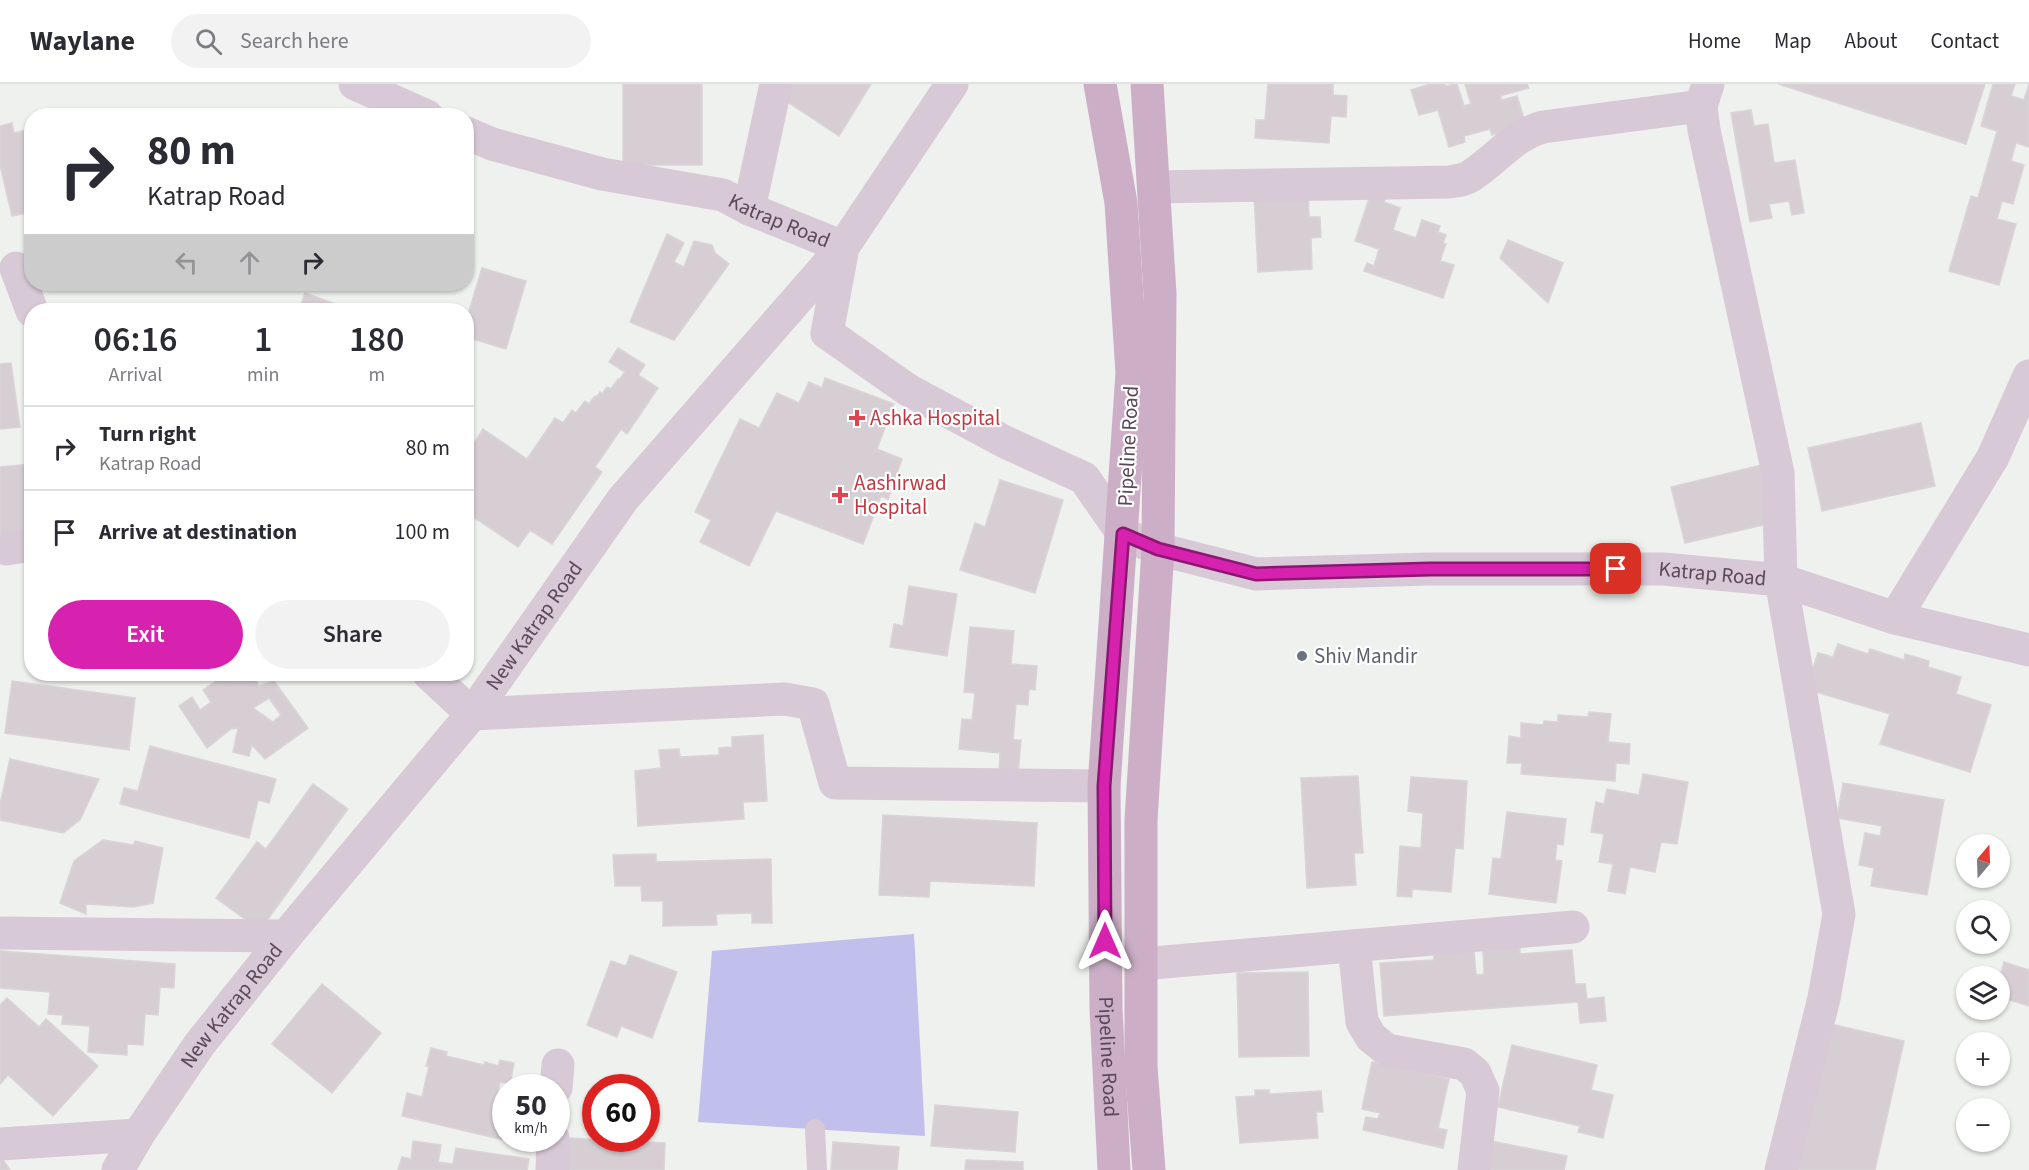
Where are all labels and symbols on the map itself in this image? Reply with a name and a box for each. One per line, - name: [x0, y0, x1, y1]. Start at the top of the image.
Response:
- street label: Katrap Road: [723, 186, 835, 255]
- street label: Pipeline Road: [1110, 385, 1146, 507]
- place label: Ashka Hospital: [870, 403, 1000, 433]
- marker: Ashka Hospital: [848, 409, 866, 427]
- place label: Aashirwad Hospital: [854, 468, 947, 522]
- marker: Aashirwad Hospital: [831, 486, 849, 504]
- pin: [1590, 543, 1641, 594]
- street label: Katrap Road: [1657, 554, 1768, 594]
- street label: New Katrap Road: [478, 555, 590, 696]
- place label: Shiv Mandir: [1314, 641, 1418, 671]
- marker: Shiv Mandir: [1295, 649, 1309, 663]
- north arrow: [1956, 834, 2010, 888]
- position arrow: [1073, 909, 1137, 973]
- street label: New Katrap Road: [173, 937, 290, 1074]
- street label: Pipeline Road: [1091, 996, 1126, 1118]
- speed limit sign: 60: [582, 1074, 660, 1152]

